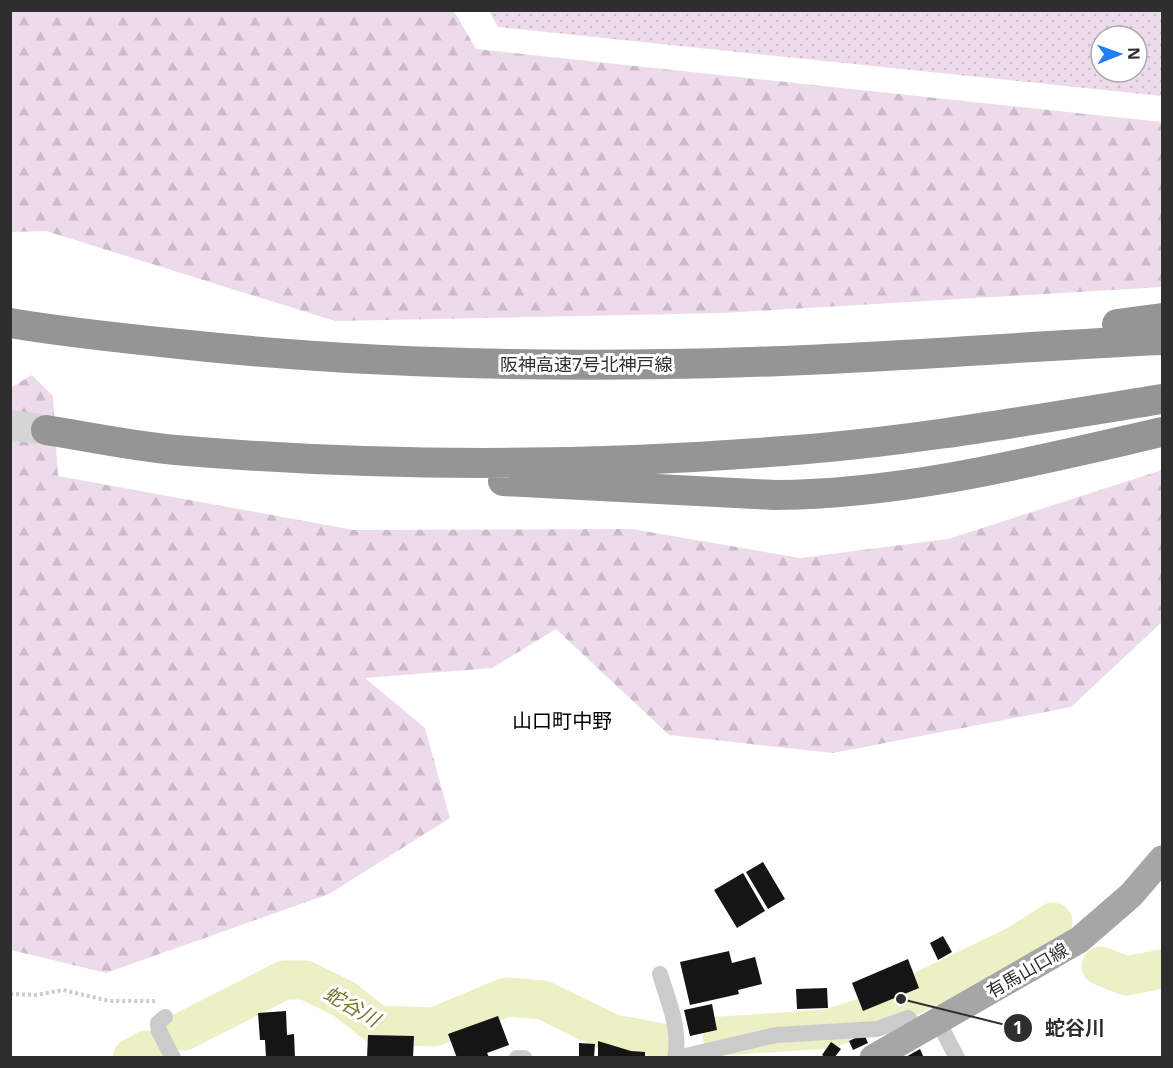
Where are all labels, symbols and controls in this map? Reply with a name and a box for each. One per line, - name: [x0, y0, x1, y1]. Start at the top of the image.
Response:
- north arrow: [1089, 24, 1149, 84]
- text: N: [1123, 47, 1145, 60]
- street label: 阪神高速7号北神戸線: [500, 352, 672, 376]
- district label: 山口町中野: [512, 707, 612, 734]
- street label: 有馬山口線: [982, 937, 1072, 1003]
- water label: 蛇谷川: [319, 979, 386, 1034]
- callout: 蛇谷川: [1003, 1009, 1117, 1047]
- text: 蛇谷川: [1045, 1014, 1105, 1041]
- text: 1: [1013, 1015, 1023, 1039]

